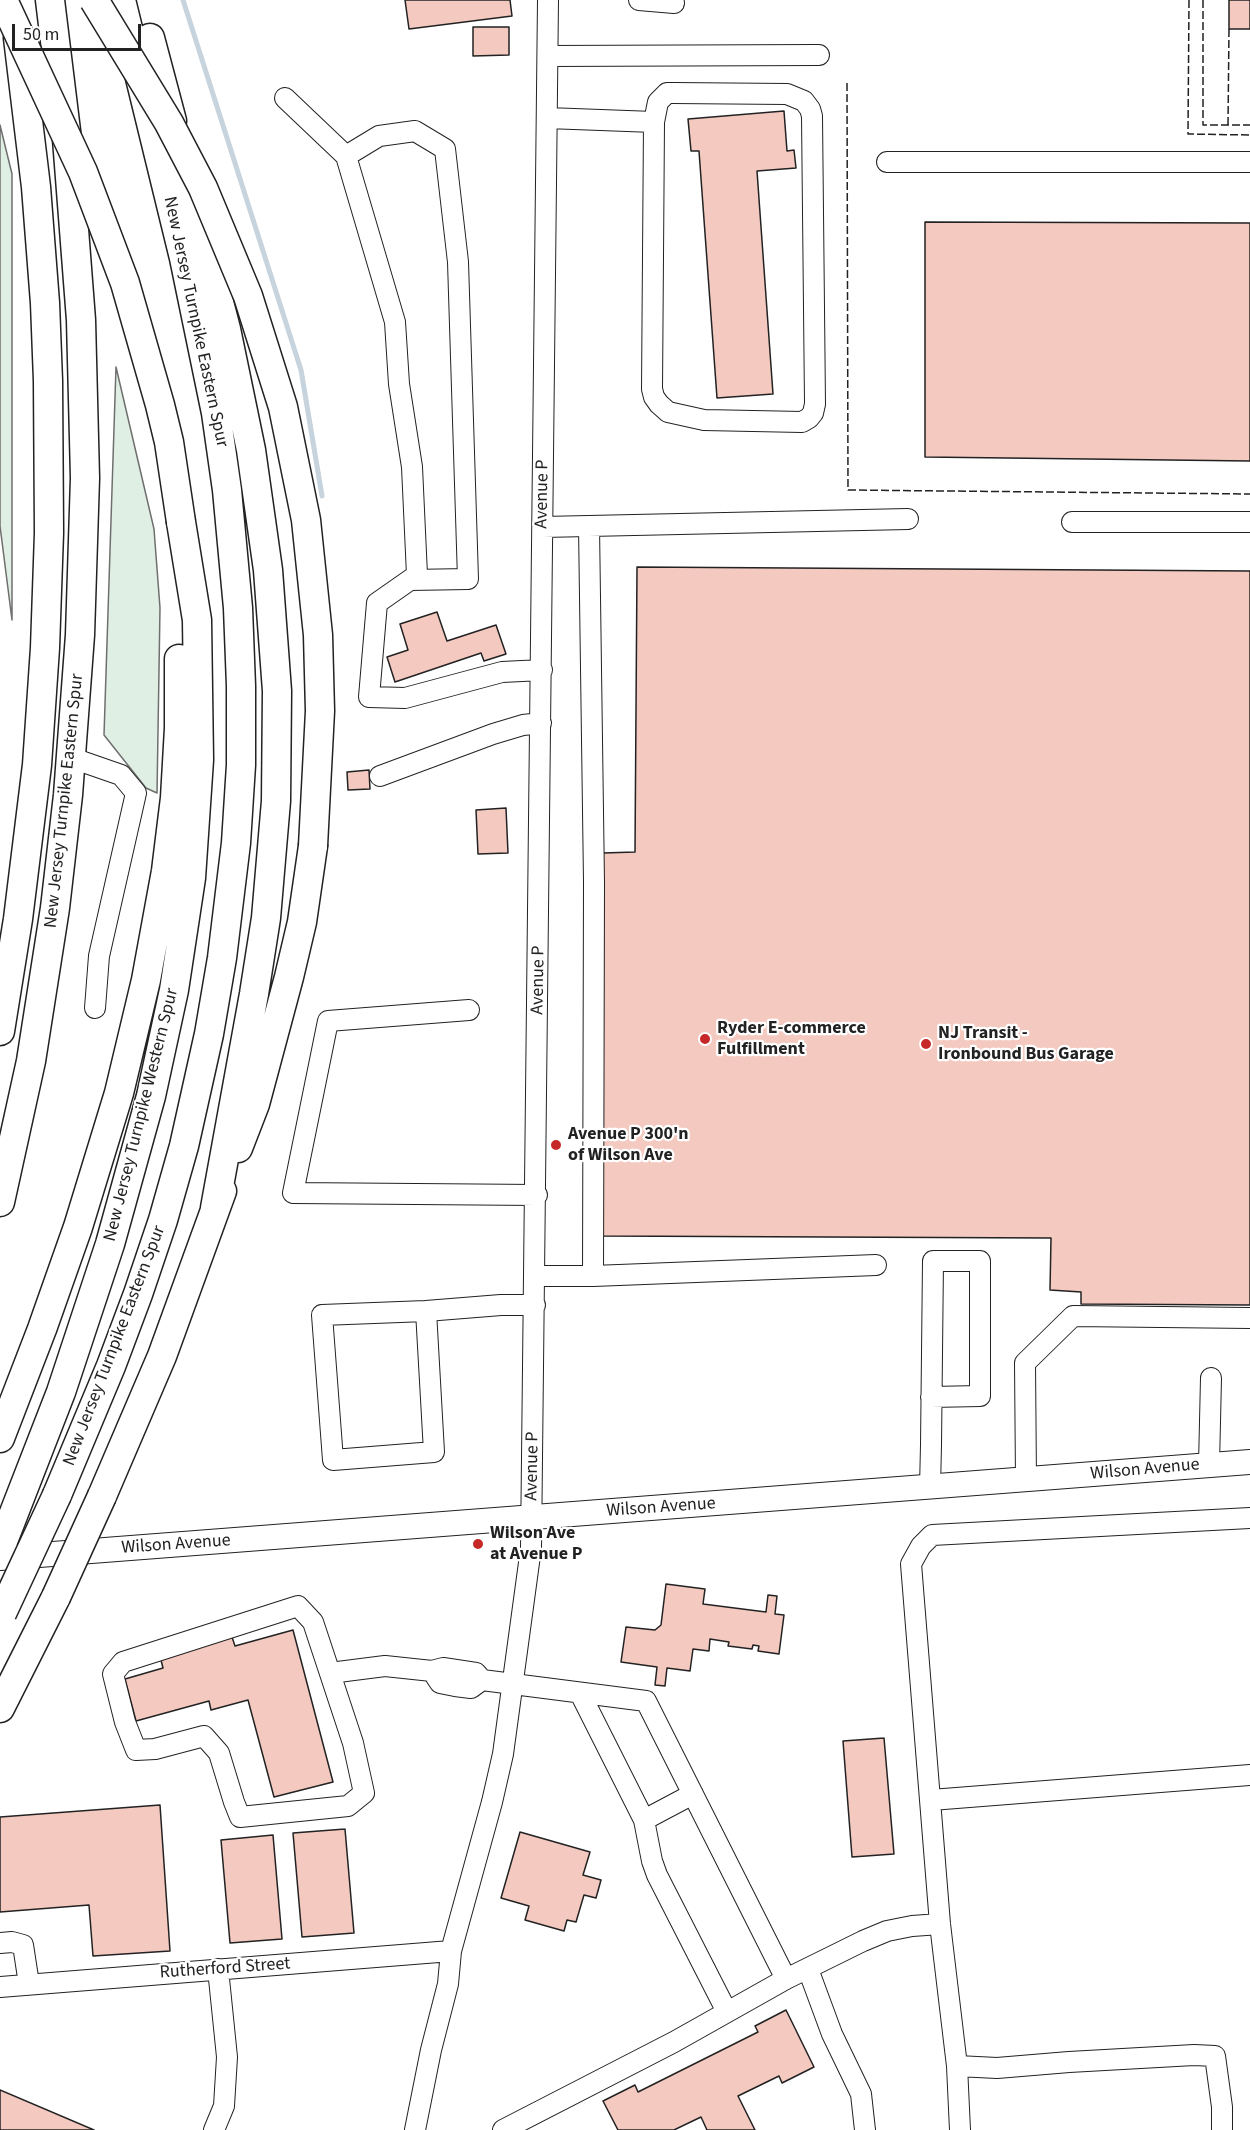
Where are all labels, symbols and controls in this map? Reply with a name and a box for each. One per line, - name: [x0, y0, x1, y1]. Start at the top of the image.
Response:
- scale bar: [15, 12, 144, 50]
- text: 50 m: [23, 22, 59, 47]
- street label: New Jersey Turnpike Eastern Spur: [158, 195, 232, 449]
- street label: Avenue P: [532, 459, 554, 529]
- street label: New Jersey Turnpike Eastern Spur: [41, 673, 89, 929]
- street label: Avenue P: [528, 945, 550, 1015]
- street label: New Jersey Turnpike Western Spur: [100, 986, 184, 1244]
- place label: Ryder E-commerce Fulfillment: [717, 1018, 866, 1060]
- place label: NJ Transit - Ironbound Bus Garage: [938, 1023, 1114, 1066]
- marker: Ryder E-commerce Fulfillment: [698, 1032, 712, 1046]
- marker: NJ Transit - Ironbound Bus Garage: [919, 1037, 933, 1051]
- place label: Avenue P 300'n of Wilson Ave: [568, 1124, 689, 1166]
- marker: Avenue P 300'n of Wilson Ave: [549, 1138, 563, 1152]
- street label: New Jersey Turnpike Eastern Spur: [59, 1223, 171, 1469]
- street label: Avenue P: [522, 1431, 544, 1501]
- street label: Wilson Avenue: [1090, 1454, 1200, 1486]
- street label: Wilson Avenue: [606, 1493, 716, 1523]
- place label: Wilson Ave at Avenue P: [490, 1523, 582, 1565]
- street label: Wilson Avenue: [121, 1530, 231, 1560]
- marker: Wilson Ave at Avenue P: [471, 1537, 485, 1551]
- street label: Rutherford Street: [159, 1954, 291, 1984]

